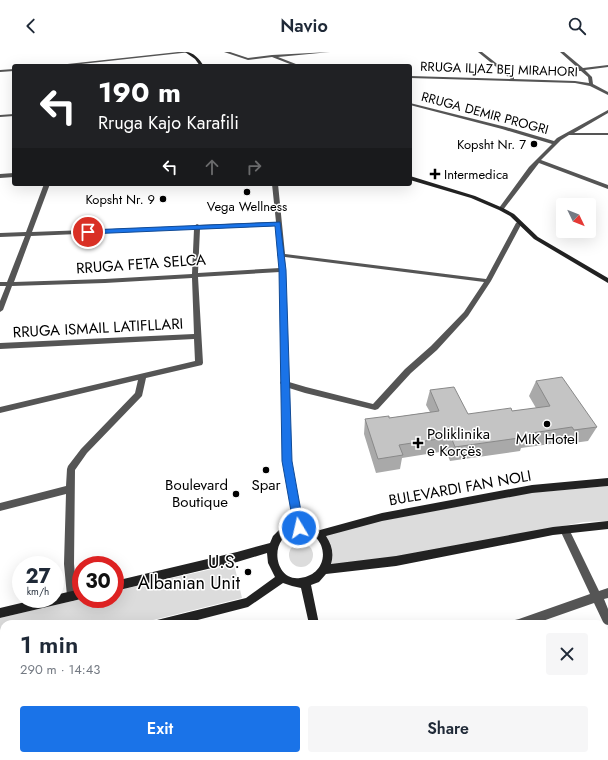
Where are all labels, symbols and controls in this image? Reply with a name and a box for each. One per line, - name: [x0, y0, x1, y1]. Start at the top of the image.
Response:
- text: Navio: [280, 13, 328, 39]
- icon: back: [20, 15, 42, 37]
- icon: search: [566, 15, 588, 37]
- street label: RRUGA ILJAZ BEJ MIRAHORI: [420, 57, 578, 81]
- text: 190 m: [98, 72, 181, 113]
- icon: left: [32, 80, 84, 132]
- street label: RRUGA DEMIR PROGRI: [419, 87, 551, 139]
- text: Rruga Kajo Karafili: [98, 110, 239, 136]
- place label: Kopsht Nr. 7: [457, 135, 526, 154]
- marker: Kopsht Nr. 7: [529, 139, 539, 149]
- icon: left: [159, 156, 181, 178]
- icon: ahead: [201, 156, 223, 178]
- icon: right: [243, 156, 265, 178]
- place label: Intermedica: [444, 165, 508, 184]
- marker: Intermedica: [429, 168, 441, 180]
- marker: Vega Wellness: [242, 187, 252, 197]
- place label: Kopsht Nr. 9: [85, 190, 155, 209]
- marker: Kopsht Nr. 9: [158, 194, 168, 204]
- place label: Vega Wellness: [207, 197, 287, 216]
- north arrow: [556, 198, 596, 238]
- map controls: [556, 198, 596, 238]
- pin: [71, 215, 105, 249]
- icon: arrive: [77, 221, 99, 243]
- street label: RRUGA FETA SELCA: [75, 248, 207, 280]
- street label: RRUGA ISMAIL LATIFLLARI: [12, 313, 184, 343]
- marker: MIK Hotel: [542, 419, 552, 429]
- place label: Poliklinika e Korçës: [427, 423, 490, 462]
- place label: MIK Hotel: [516, 428, 578, 450]
- marker: Poliklinika e Korçës: [412, 437, 424, 449]
- marker: Spar: [261, 465, 271, 475]
- street label: BULEVARDI FAN NOLI: [387, 465, 533, 511]
- place label: Boulevard Boutique: [165, 474, 228, 513]
- place label: Spar: [251, 474, 281, 496]
- marker: Boulevard Boutique: [231, 489, 241, 499]
- position arrow: [278, 507, 320, 549]
- place label: U.S. Albanian Unit: [138, 549, 241, 596]
- speed limit sign: 30: [72, 556, 124, 608]
- text: 27: [25, 562, 51, 591]
- marker: U.S. Albanian Unit: [243, 567, 253, 577]
- text: km/h: [27, 584, 49, 599]
- text: 1 min: [20, 627, 78, 662]
- button: close: [546, 633, 588, 675]
- text: 290 m · 14:43: [20, 660, 100, 679]
- button: Exit: [20, 706, 300, 752]
- button: Share: [308, 706, 588, 752]

